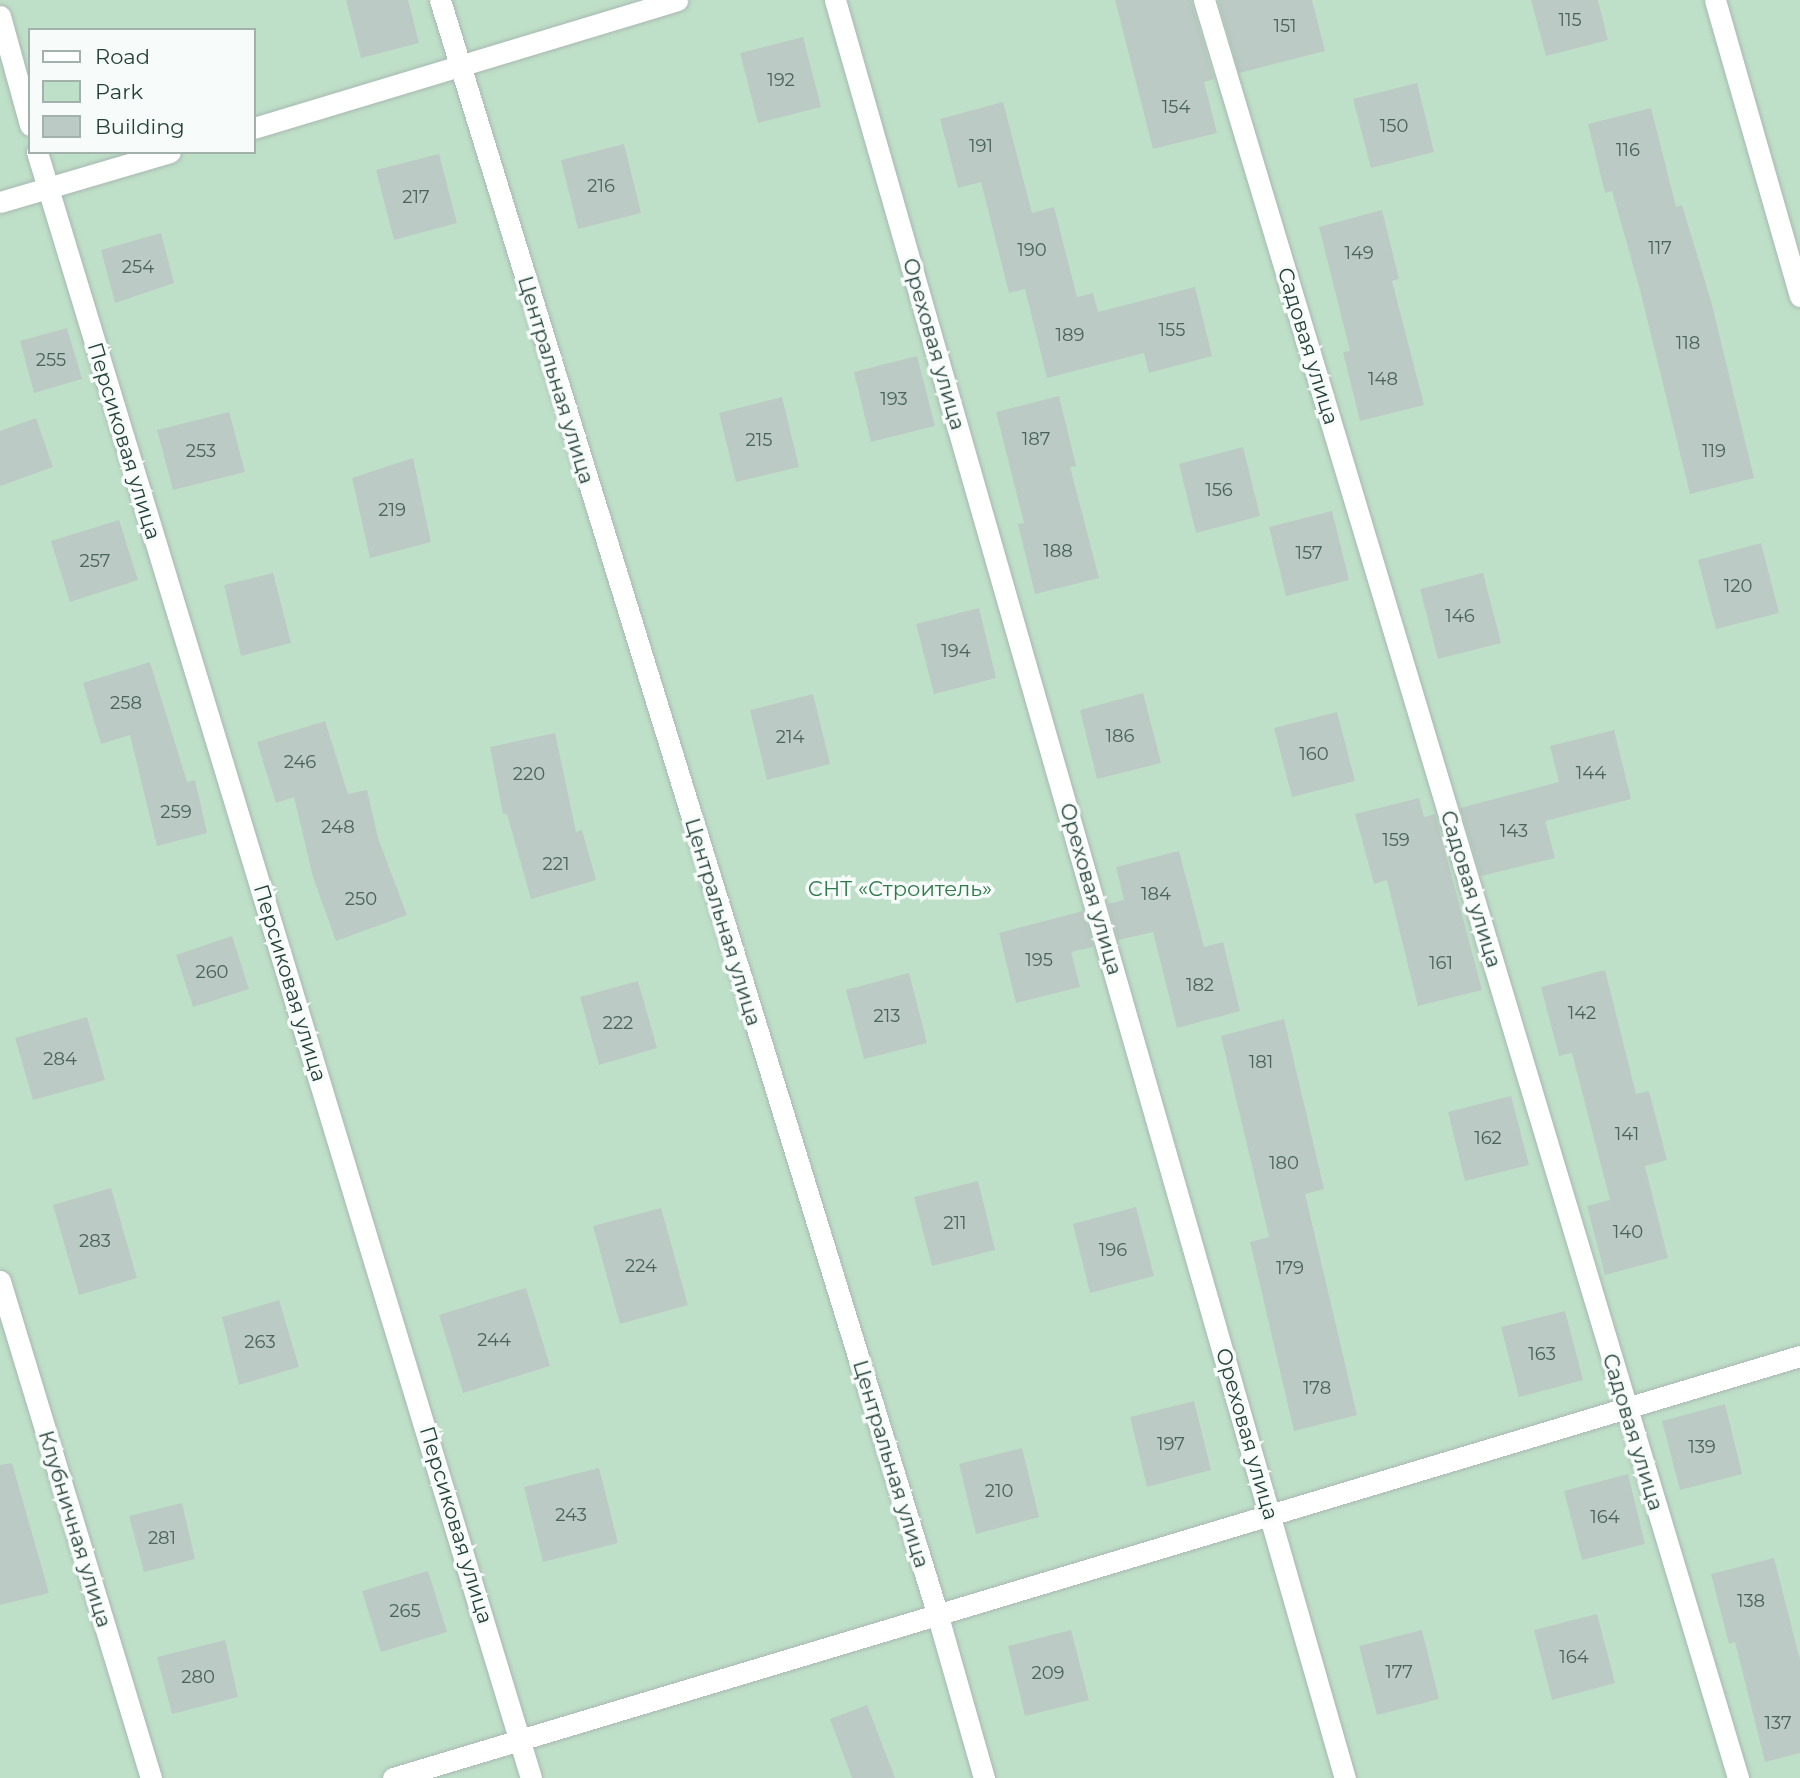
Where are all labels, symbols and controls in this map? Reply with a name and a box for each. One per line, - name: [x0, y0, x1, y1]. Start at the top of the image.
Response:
- house number: 115: [1558, 9, 1582, 31]
- house number: 151: [1273, 15, 1297, 37]
- legend: [28, 28, 256, 154]
- text: Road: [95, 44, 150, 69]
- house number: 192: [767, 69, 795, 91]
- text: Park: [95, 79, 143, 104]
- house number: 154: [1162, 96, 1190, 118]
- text: Building: [95, 114, 185, 139]
- house number: 150: [1380, 115, 1408, 137]
- house number: 191: [969, 135, 993, 157]
- house number: 116: [1616, 139, 1640, 161]
- house number: 216: [587, 175, 615, 197]
- house number: 217: [402, 186, 430, 208]
- house number: 117: [1648, 237, 1672, 259]
- house number: 190: [1017, 239, 1047, 261]
- house number: 149: [1344, 242, 1374, 264]
- street label: Ореховая улица: [897, 255, 971, 433]
- house number: 254: [122, 256, 154, 278]
- street label: Садовая улица: [1272, 264, 1344, 428]
- street label: Центральная улица: [512, 273, 600, 487]
- house number: 155: [1159, 319, 1185, 341]
- house number: 189: [1056, 324, 1084, 346]
- house number: 118: [1676, 332, 1700, 354]
- street label: Персиковая улица: [82, 339, 166, 543]
- house number: 255: [36, 349, 66, 371]
- house number: 148: [1368, 368, 1398, 390]
- house number: 193: [880, 388, 908, 410]
- house number: 187: [1022, 428, 1050, 450]
- house number: 215: [746, 429, 772, 451]
- house number: 253: [186, 440, 216, 462]
- house number: 119: [1702, 440, 1726, 462]
- house number: 156: [1205, 479, 1233, 501]
- house number: 219: [378, 499, 406, 521]
- house number: 188: [1043, 540, 1073, 562]
- house number: 157: [1295, 542, 1323, 564]
- house number: 257: [80, 550, 110, 572]
- house number: 120: [1724, 575, 1752, 597]
- house number: 146: [1445, 605, 1475, 627]
- house number: 194: [941, 640, 971, 662]
- house number: 258: [110, 692, 142, 714]
- house number: 186: [1106, 725, 1134, 747]
- house number: 214: [776, 726, 804, 748]
- house number: 160: [1299, 743, 1329, 765]
- house number: 246: [284, 751, 316, 773]
- house number: 144: [1576, 762, 1606, 784]
- house number: 220: [513, 763, 545, 785]
- street label: Ореховая улица: [1054, 800, 1128, 978]
- house number: 259: [160, 801, 192, 823]
- street label: Садовая улица: [1435, 807, 1507, 971]
- street label: Центральная улица: [679, 815, 767, 1029]
- house number: 248: [321, 816, 355, 838]
- house number: 143: [1500, 820, 1528, 842]
- house number: 159: [1382, 829, 1410, 851]
- house number: 221: [543, 853, 569, 875]
- park label: СНТ «Строитель»: [808, 876, 992, 902]
- street label: Персиковая улица: [248, 881, 332, 1085]
- house number: 184: [1141, 883, 1171, 905]
- house number: 250: [345, 888, 377, 910]
- house number: 195: [1025, 949, 1053, 971]
- house number: 161: [1429, 952, 1453, 974]
- house number: 260: [195, 961, 229, 983]
- house number: 182: [1186, 974, 1214, 996]
- house number: 142: [1568, 1002, 1596, 1024]
- house number: 213: [874, 1005, 900, 1027]
- house number: 222: [603, 1012, 633, 1034]
- house number: 284: [43, 1048, 77, 1070]
- house number: 181: [1249, 1051, 1273, 1073]
- house number: 141: [1615, 1123, 1639, 1145]
- house number: 162: [1474, 1127, 1502, 1149]
- house number: 180: [1269, 1152, 1299, 1174]
- house number: 211: [943, 1212, 967, 1234]
- house number: 140: [1613, 1221, 1643, 1243]
- house number: 283: [79, 1230, 111, 1252]
- house number: 196: [1099, 1239, 1127, 1261]
- house number: 224: [625, 1255, 657, 1277]
- house number: 179: [1276, 1257, 1304, 1279]
- house number: 244: [477, 1329, 511, 1351]
- house number: 263: [244, 1331, 276, 1353]
- house number: 163: [1528, 1343, 1556, 1365]
- street label: Ореховая улица: [1210, 1345, 1284, 1523]
- street label: Садовая улица: [1597, 1350, 1669, 1514]
- street label: Центральная улица: [847, 1357, 935, 1571]
- house number: 178: [1303, 1377, 1331, 1399]
- street label: Персиковая улица: [414, 1423, 498, 1627]
- street label: Клубничная улица: [33, 1428, 117, 1630]
- house number: 197: [1157, 1433, 1185, 1455]
- house number: 139: [1688, 1436, 1716, 1458]
- house number: 210: [985, 1480, 1013, 1502]
- house number: 243: [555, 1504, 587, 1526]
- house number: 164: [1590, 1506, 1620, 1528]
- house number: 281: [148, 1527, 176, 1549]
- house number: 138: [1737, 1590, 1765, 1612]
- house number: 265: [389, 1600, 421, 1622]
- house number: 164: [1559, 1646, 1589, 1668]
- house number: 177: [1385, 1661, 1413, 1683]
- house number: 209: [1031, 1662, 1065, 1684]
- house number: 280: [181, 1666, 215, 1688]
- house number: 137: [1764, 1712, 1792, 1734]

